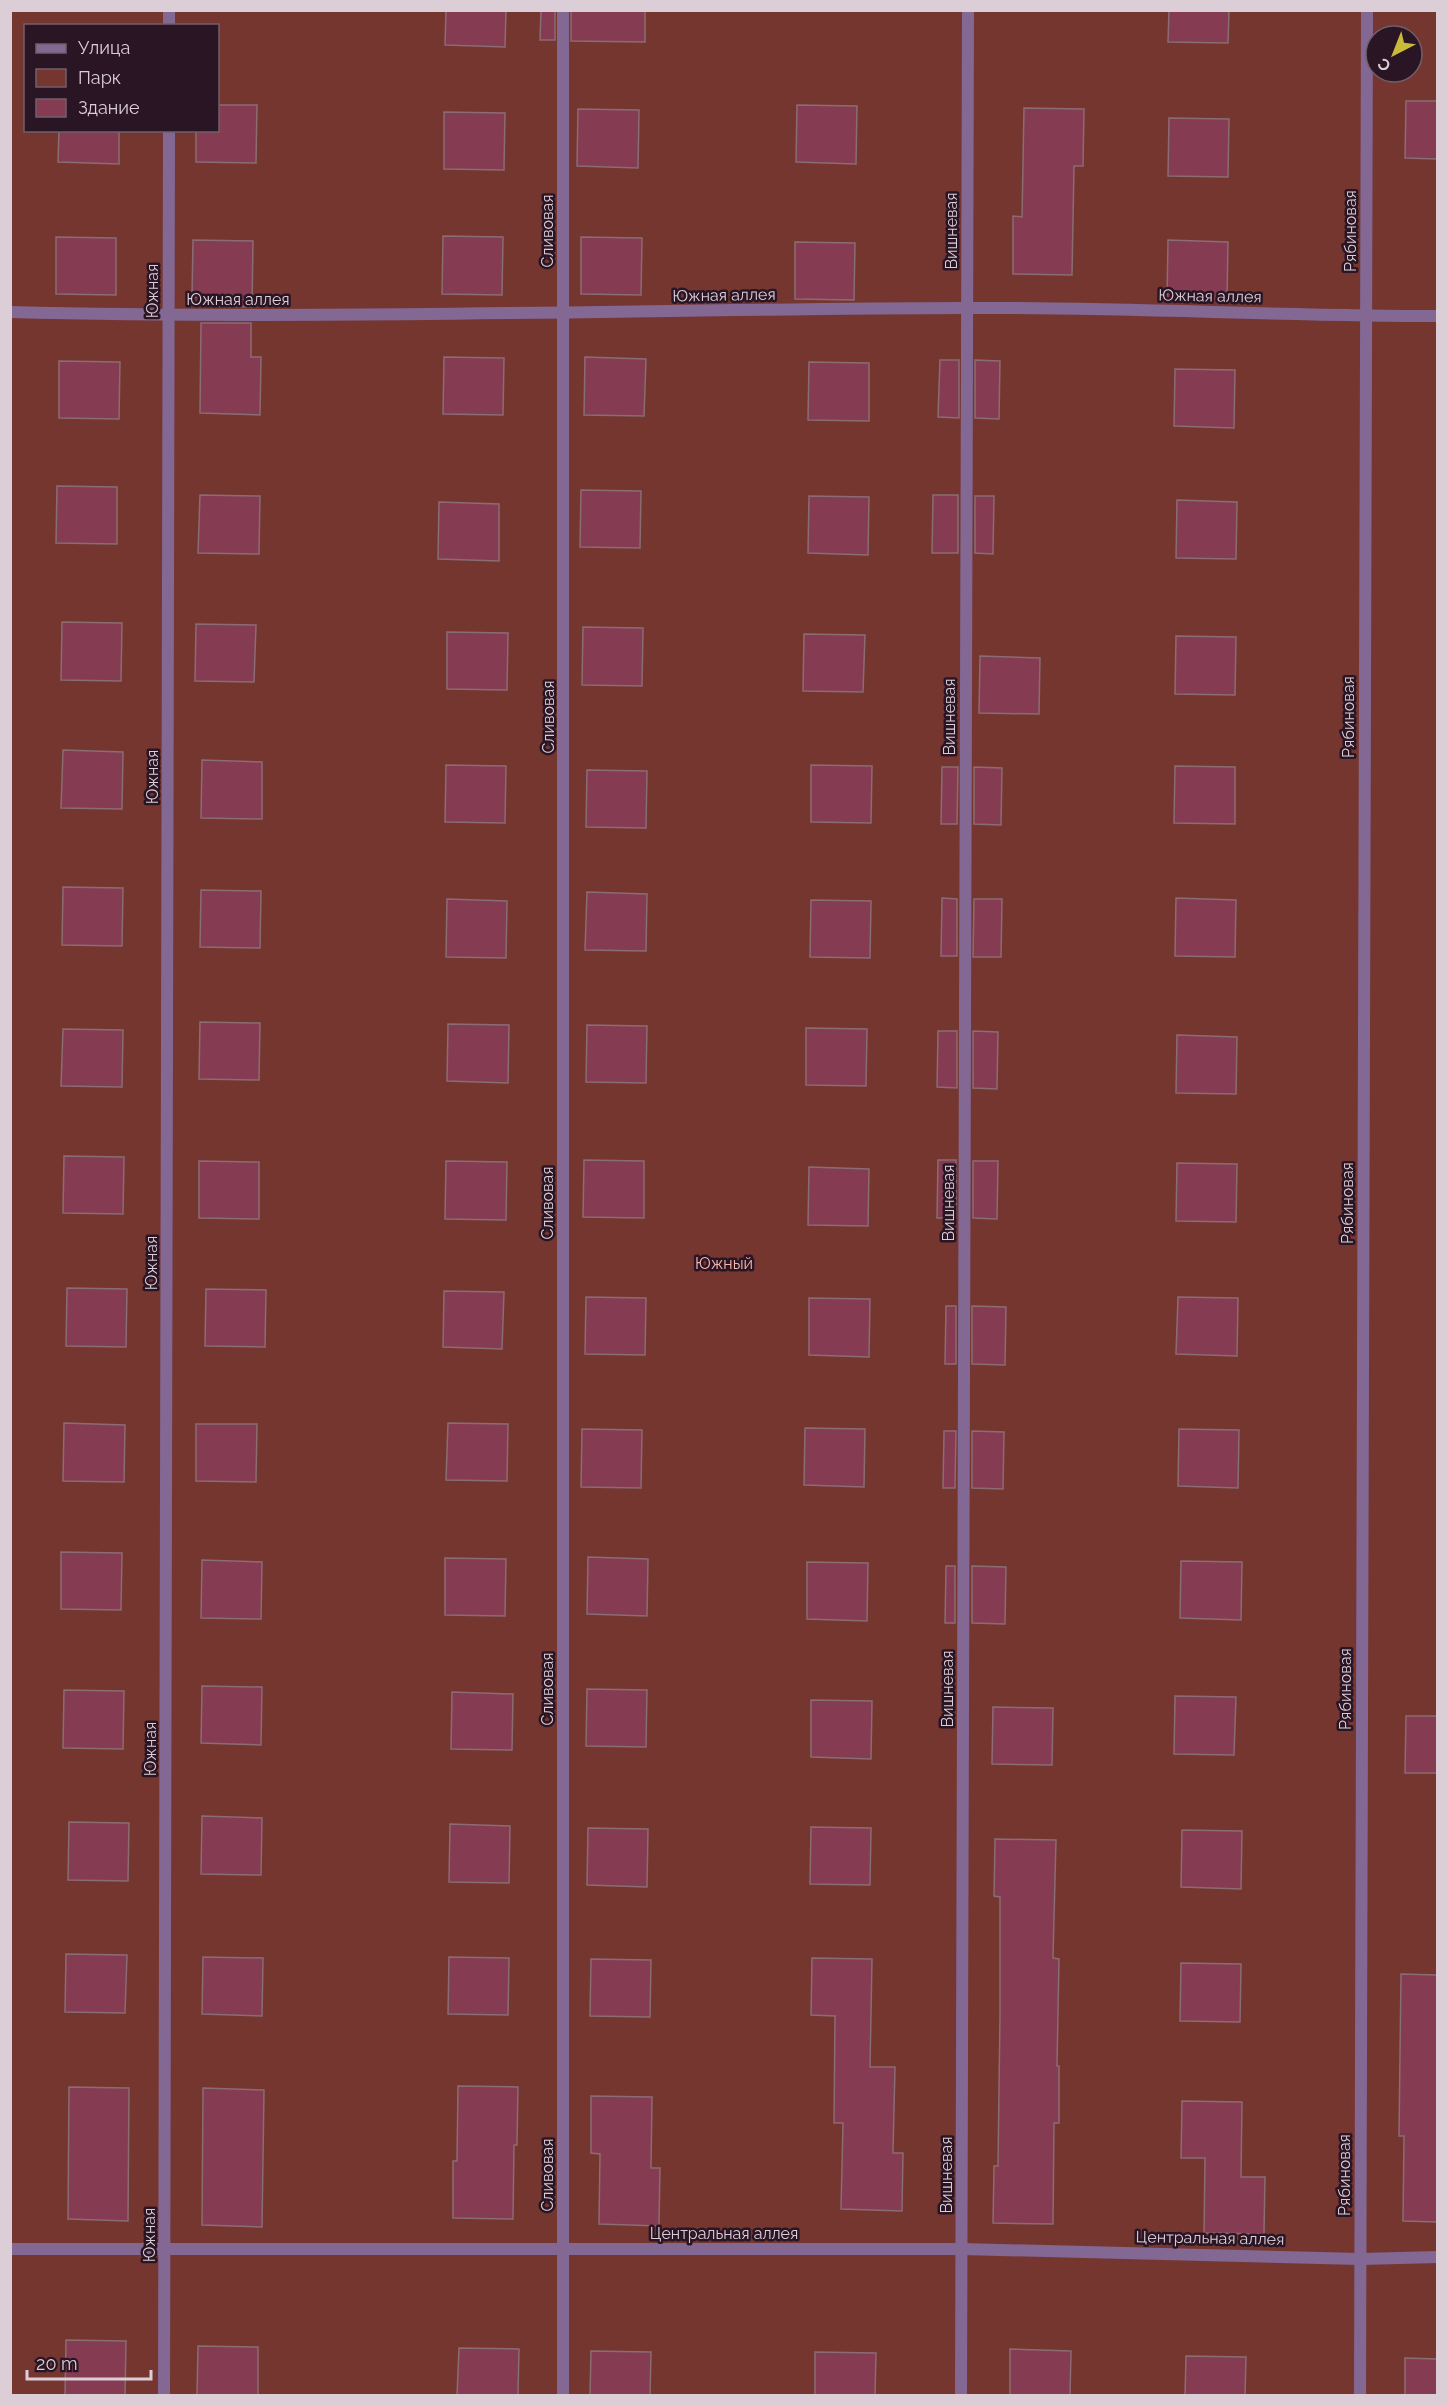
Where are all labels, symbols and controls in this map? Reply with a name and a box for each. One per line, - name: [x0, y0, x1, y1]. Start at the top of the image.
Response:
- legend: [24, 24, 219, 132]
- north arrow: [1364, 24, 1424, 84]
- text: Улица: [78, 37, 130, 58]
- text: С: [1374, 54, 1395, 76]
- text: Парк: [78, 67, 121, 88]
- text: Здание: [78, 97, 140, 118]
- street label: Рябиновая: [1341, 190, 1360, 272]
- street label: Вишневая: [942, 192, 961, 270]
- street label: Сливовая: [538, 194, 557, 268]
- street label: Южная: [143, 264, 162, 318]
- street label: Южная аллея: [672, 285, 776, 305]
- street label: Южная аллея: [1158, 286, 1262, 306]
- street label: Южная аллея: [186, 290, 290, 309]
- street label: Рябиновая: [1339, 676, 1358, 758]
- street label: Вишневая: [940, 678, 959, 756]
- street label: Сливовая: [539, 680, 558, 754]
- street label: Южная: [143, 750, 162, 804]
- street label: Рябиновая: [1338, 1162, 1357, 1244]
- street label: Вишневая: [939, 1164, 958, 1242]
- street label: Сливовая: [538, 1166, 557, 1240]
- street label: Южная: [142, 1236, 161, 1290]
- park label: Южный: [695, 1254, 753, 1273]
- street label: Рябиновая: [1336, 1648, 1355, 1730]
- street label: Вишневая: [938, 1650, 957, 1728]
- street label: Сливовая: [538, 1652, 557, 1726]
- street label: Южная: [141, 1722, 160, 1776]
- street label: Рябиновая: [1335, 2134, 1354, 2216]
- street label: Вишневая: [937, 2136, 956, 2214]
- street label: Сливовая: [538, 2138, 557, 2212]
- street label: Южная: [140, 2208, 159, 2262]
- street label: Центральная аллея: [650, 2224, 798, 2243]
- street label: Центральная аллея: [1136, 2227, 1284, 2249]
- scale bar: [27, 2343, 152, 2381]
- text: 20 m: [36, 2353, 78, 2374]

